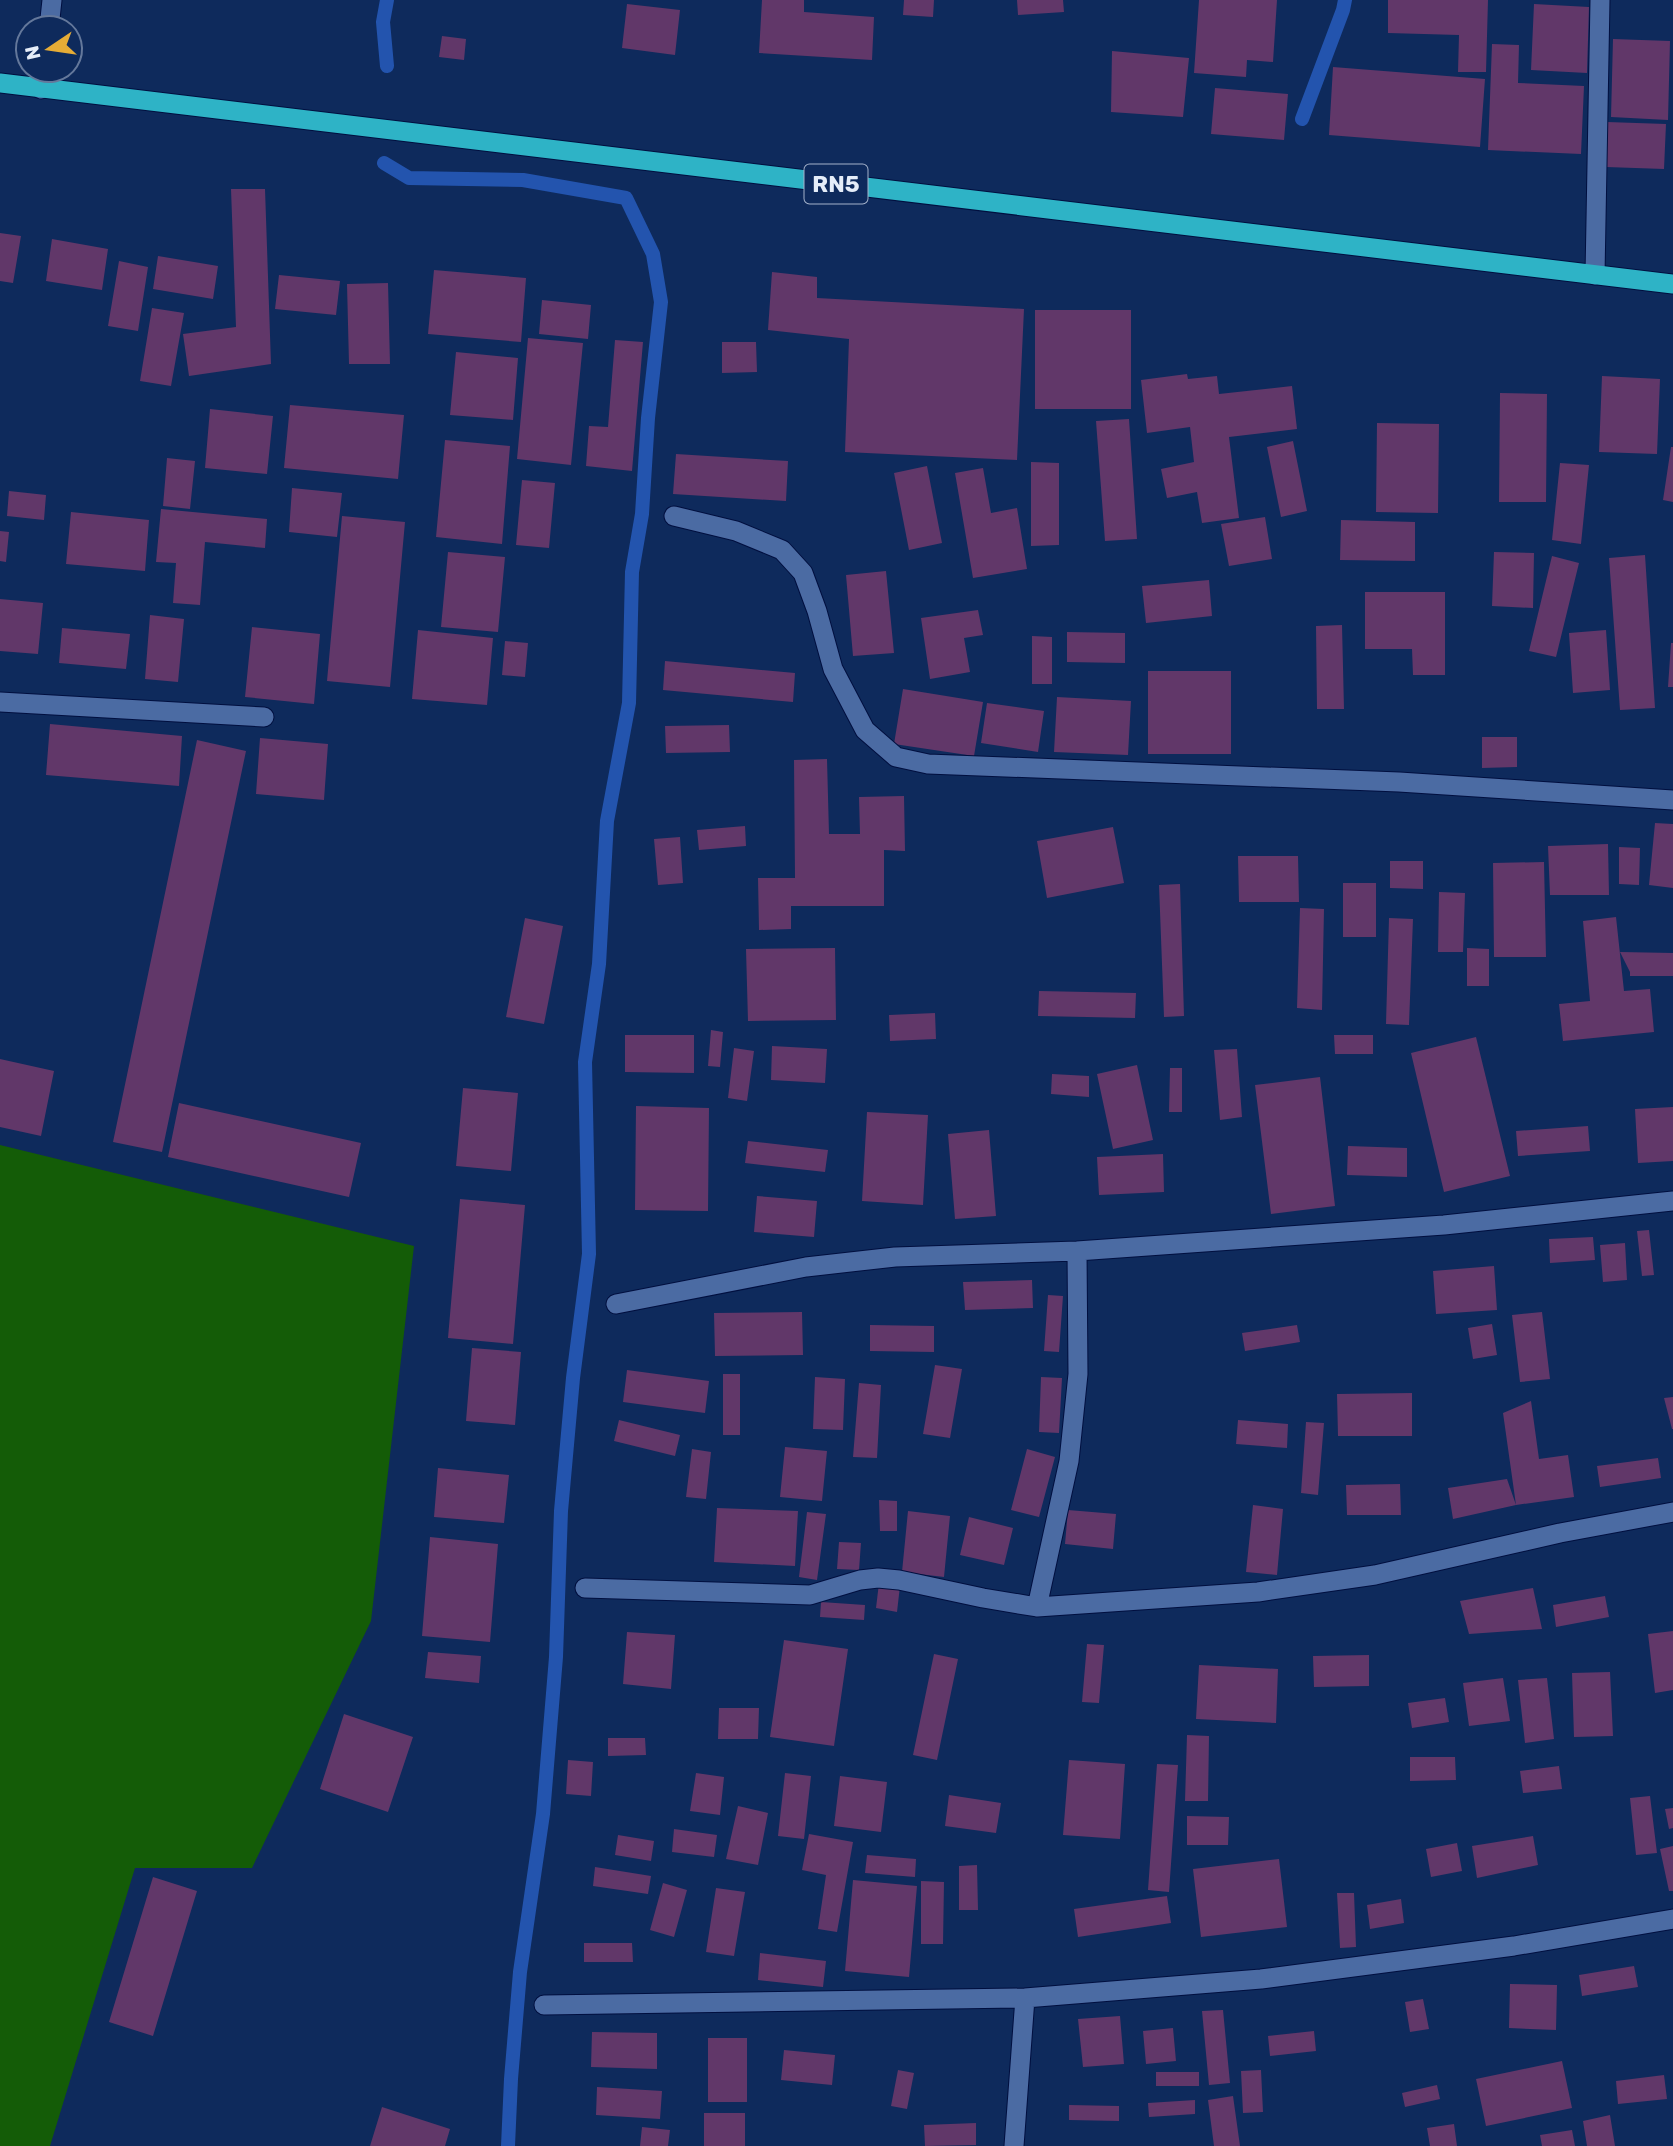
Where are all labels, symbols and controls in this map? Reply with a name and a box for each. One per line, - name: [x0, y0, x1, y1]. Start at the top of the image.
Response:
- north arrow: [14, 14, 84, 84]
- text: N: [20, 43, 46, 62]
- road number: RN5: [804, 164, 868, 204]

